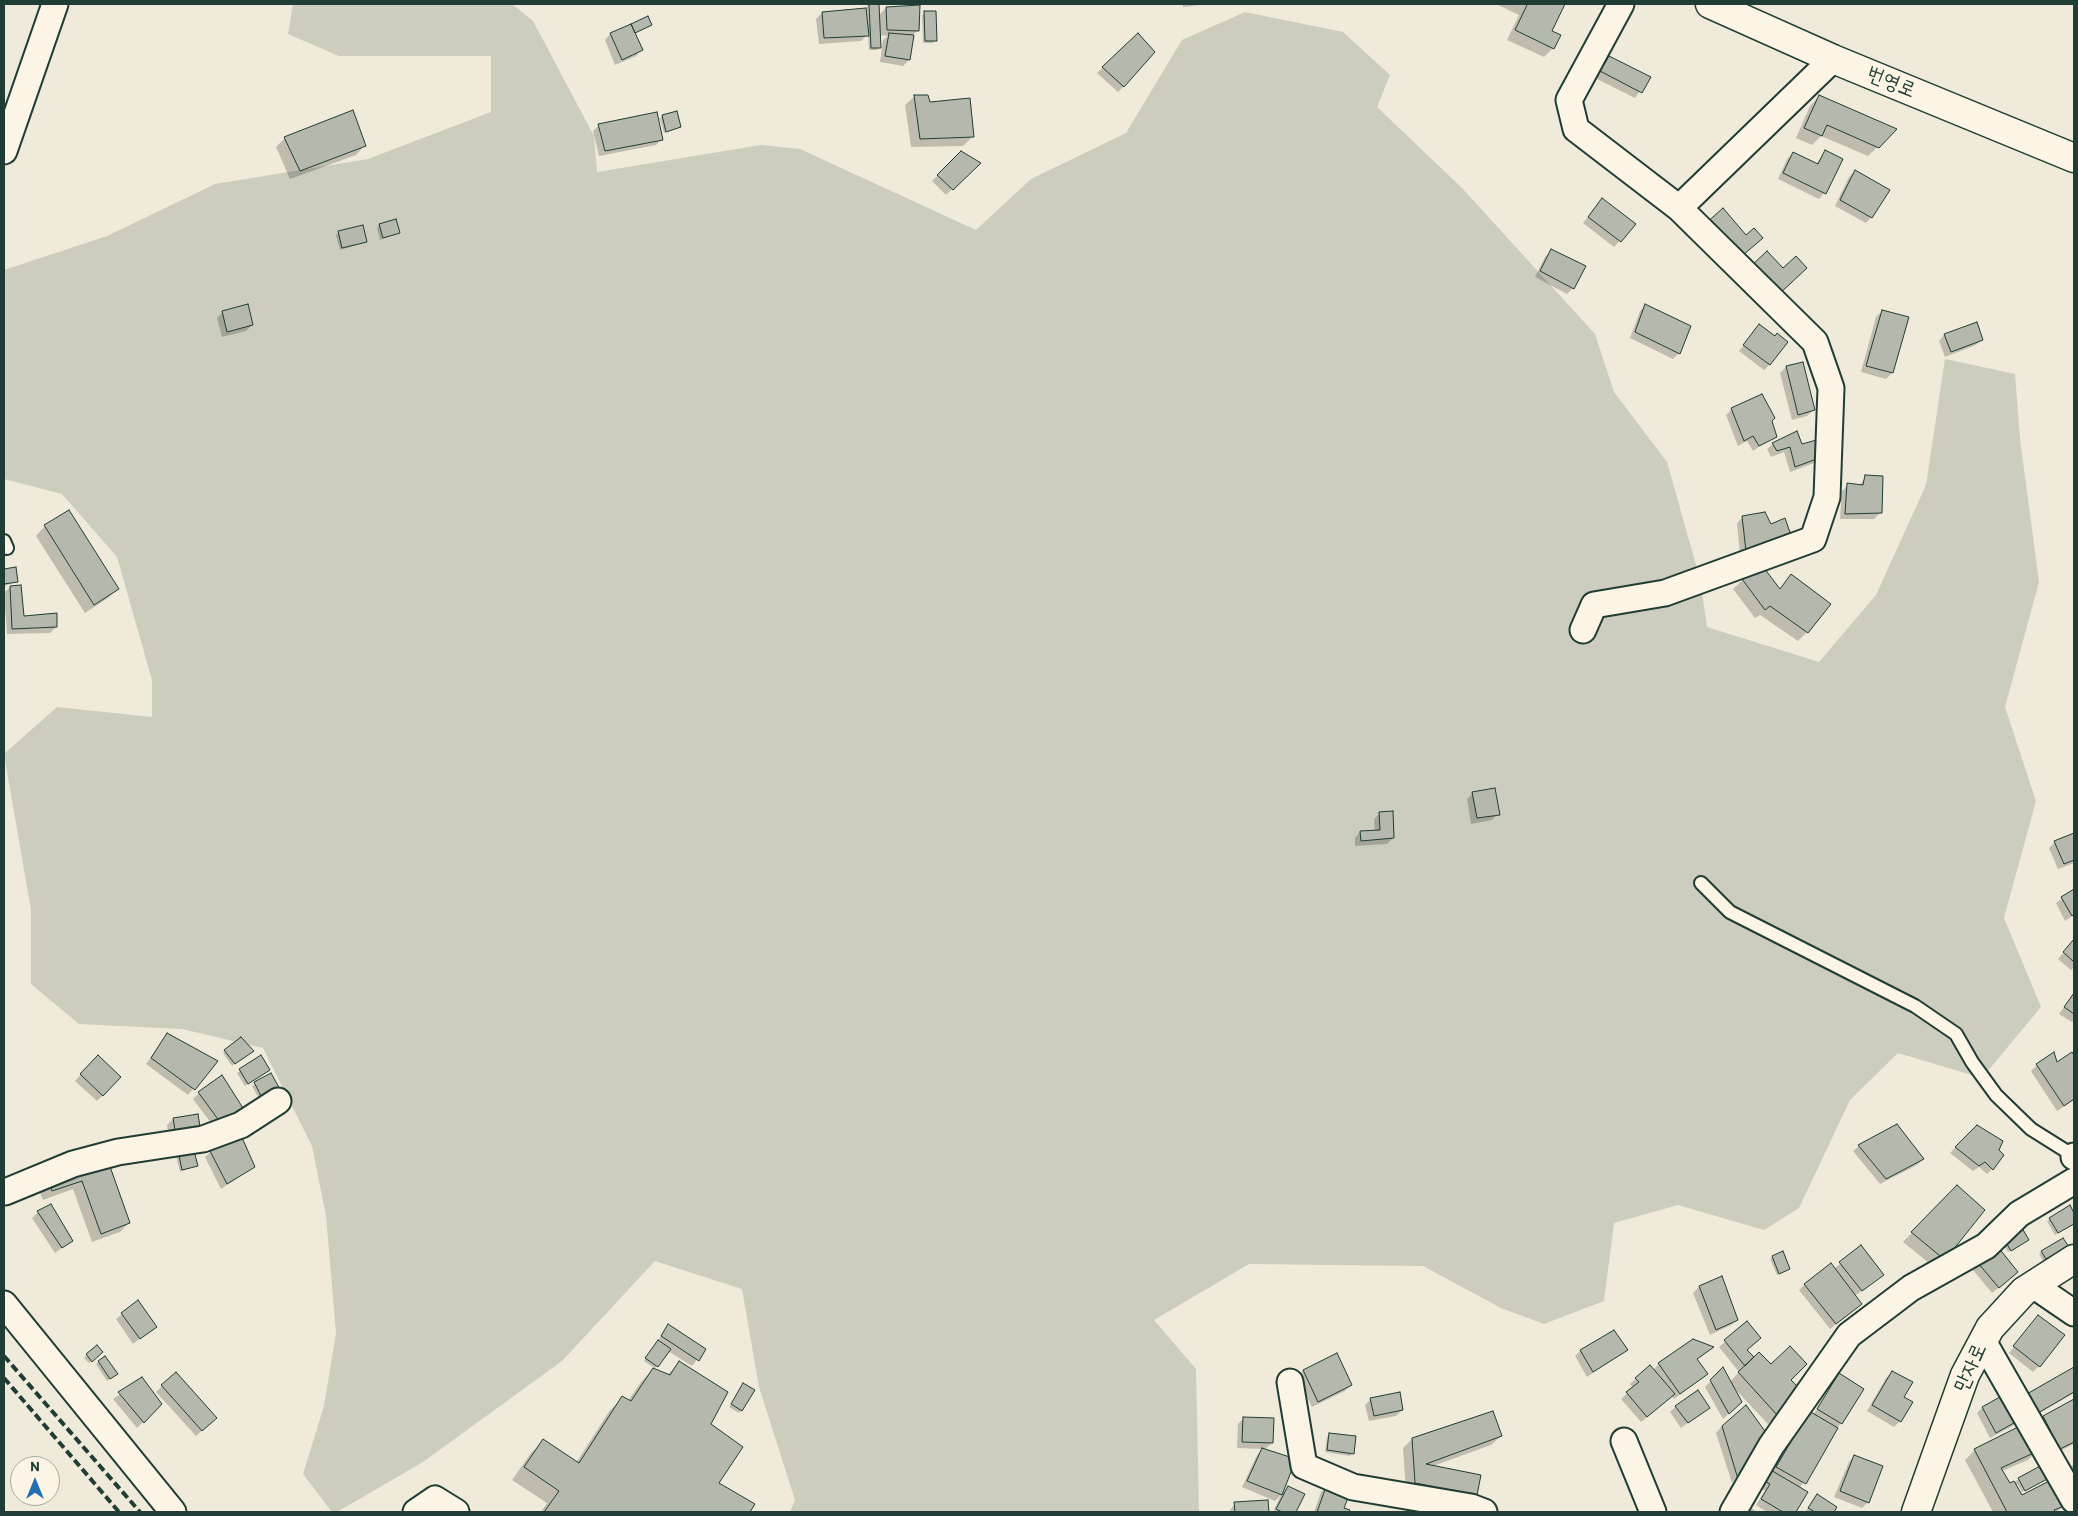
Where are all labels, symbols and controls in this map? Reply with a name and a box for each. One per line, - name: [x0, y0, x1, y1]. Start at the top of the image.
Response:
- street label: 번영로: [1863, 62, 1919, 104]
- street label: 만자로: [1949, 1340, 1993, 1396]
- north arrow: [10, 1456, 60, 1506]
- text: N: [30, 1458, 40, 1475]

